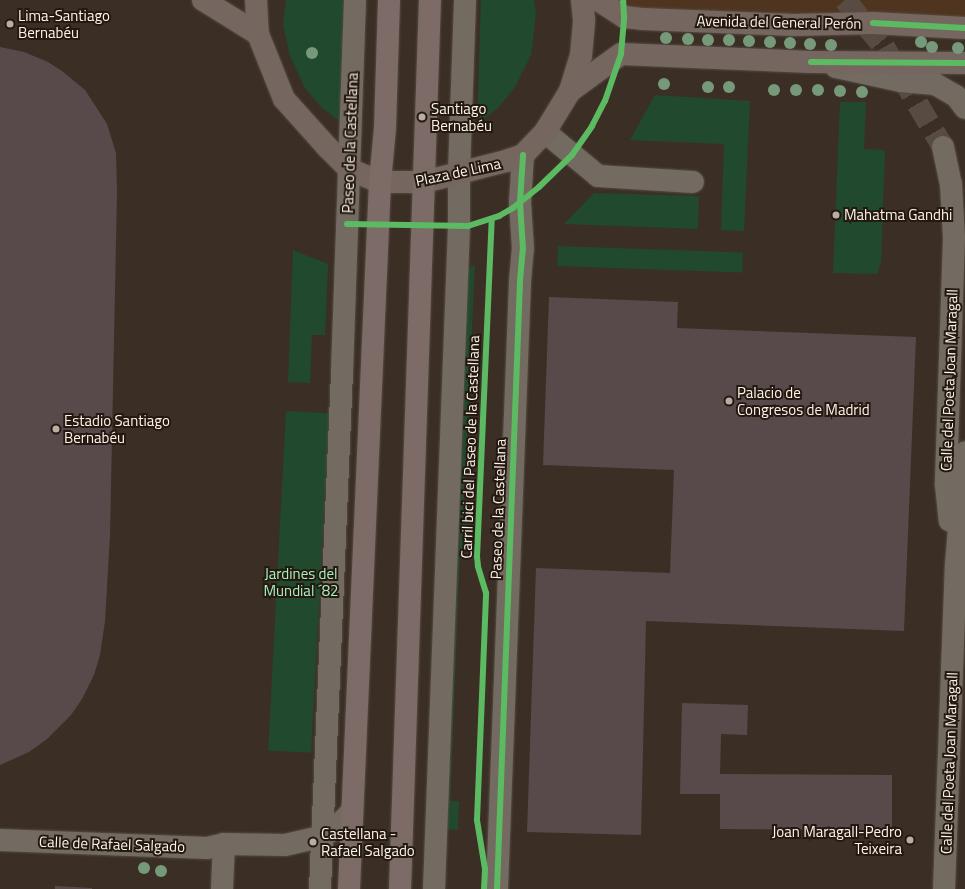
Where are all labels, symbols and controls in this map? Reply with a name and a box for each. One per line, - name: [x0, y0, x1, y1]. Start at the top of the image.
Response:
- place label: Lima-Santiago Bernabéu: [18, 6, 110, 41]
- street label: Avenida del General Perón: [696, 12, 862, 32]
- marker: Lima-Santiago Bernabéu: [5, 19, 15, 29]
- street label: Paseo de la Castellana: [339, 72, 361, 214]
- place label: Santiago Bernabéu: [431, 99, 492, 134]
- marker: Santiago Bernabéu: [416, 111, 428, 123]
- street label: Plaza de Lima: [414, 154, 502, 190]
- place label: Mahatma Gandhi: [844, 206, 952, 224]
- marker: Mahatma Gandhi: [831, 210, 841, 220]
- street label: Calle del Poeta Joan Maragall: [937, 289, 961, 471]
- street label: Carril bici del Paseo de la Castellana: [457, 335, 483, 559]
- place label: Palacio de Congresos de Madrid: [737, 383, 870, 418]
- marker: Palacio de Congresos de Madrid: [724, 396, 734, 406]
- place label: Estadio Santiago Bernabéu: [64, 411, 170, 446]
- marker: Estadio Santiago Bernabéu: [51, 424, 61, 434]
- street label: Paseo de la Castellana: [487, 438, 509, 580]
- park label: Jardines del Mundial ´82: [264, 564, 338, 599]
- street label: Calle del Poeta Joan Maragall: [937, 672, 961, 854]
- place label: Joan Maragall-Pedro Teixeira: [772, 822, 902, 857]
- place label: Castellana - Rafael Salgado: [321, 824, 415, 859]
- street label: Calle de Rafael Salgado: [39, 832, 185, 856]
- marker: Joan Maragall-Pedro Teixeira: [905, 835, 915, 845]
- marker: Castellana - Rafael Salgado: [308, 837, 318, 847]

